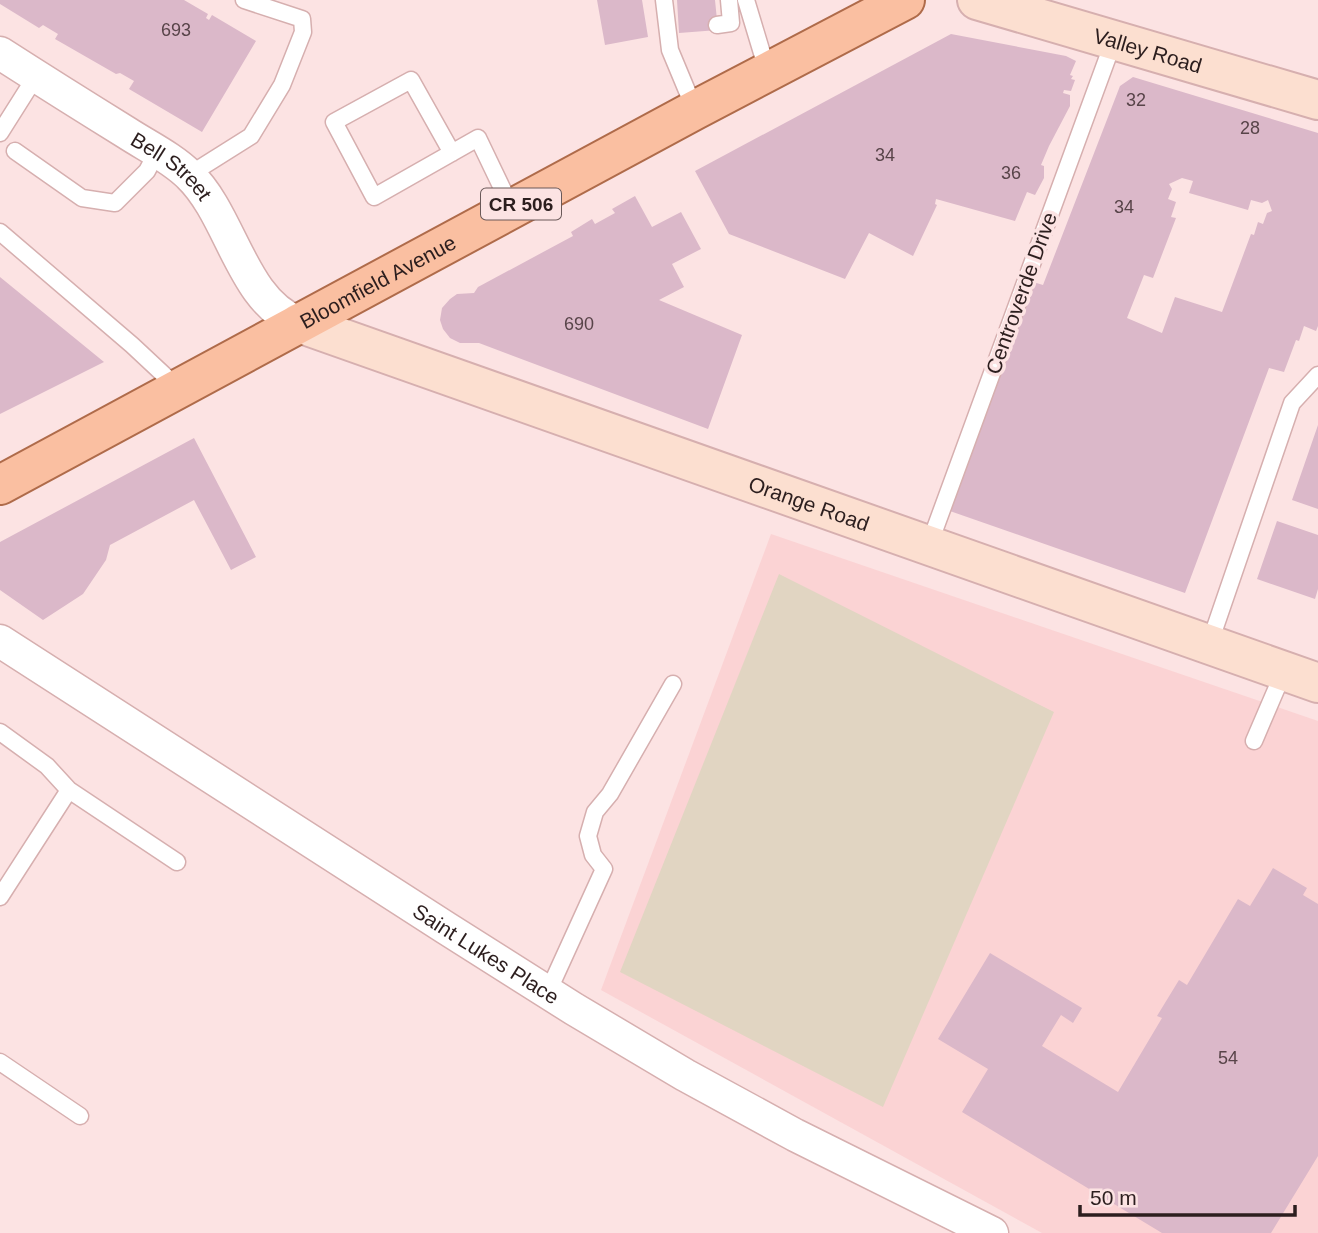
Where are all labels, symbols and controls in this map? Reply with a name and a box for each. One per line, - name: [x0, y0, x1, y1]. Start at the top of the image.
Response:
- house number: 693: [161, 20, 191, 40]
- street label: Valley Road: [1091, 23, 1205, 77]
- house number: 32: [1126, 90, 1146, 110]
- house number: 28: [1240, 118, 1260, 138]
- street label: Bell Street: [127, 127, 217, 204]
- house number: 34: [875, 145, 895, 165]
- house number: 36: [1001, 163, 1021, 183]
- road number: CR 506: [481, 188, 561, 220]
- house number: 34: [1114, 197, 1134, 217]
- street label: Centroverde Drive: [981, 209, 1061, 377]
- street label: Bloomfield Avenue: [296, 230, 459, 333]
- house number: 690: [564, 314, 594, 334]
- street label: Orange Road: [746, 471, 872, 535]
- street label: Saint Lukes Place: [409, 899, 563, 1008]
- house number: 54: [1218, 1048, 1238, 1068]
- scale bar: [1080, 1174, 1295, 1218]
- text: 50 m: [1090, 1186, 1137, 1209]

